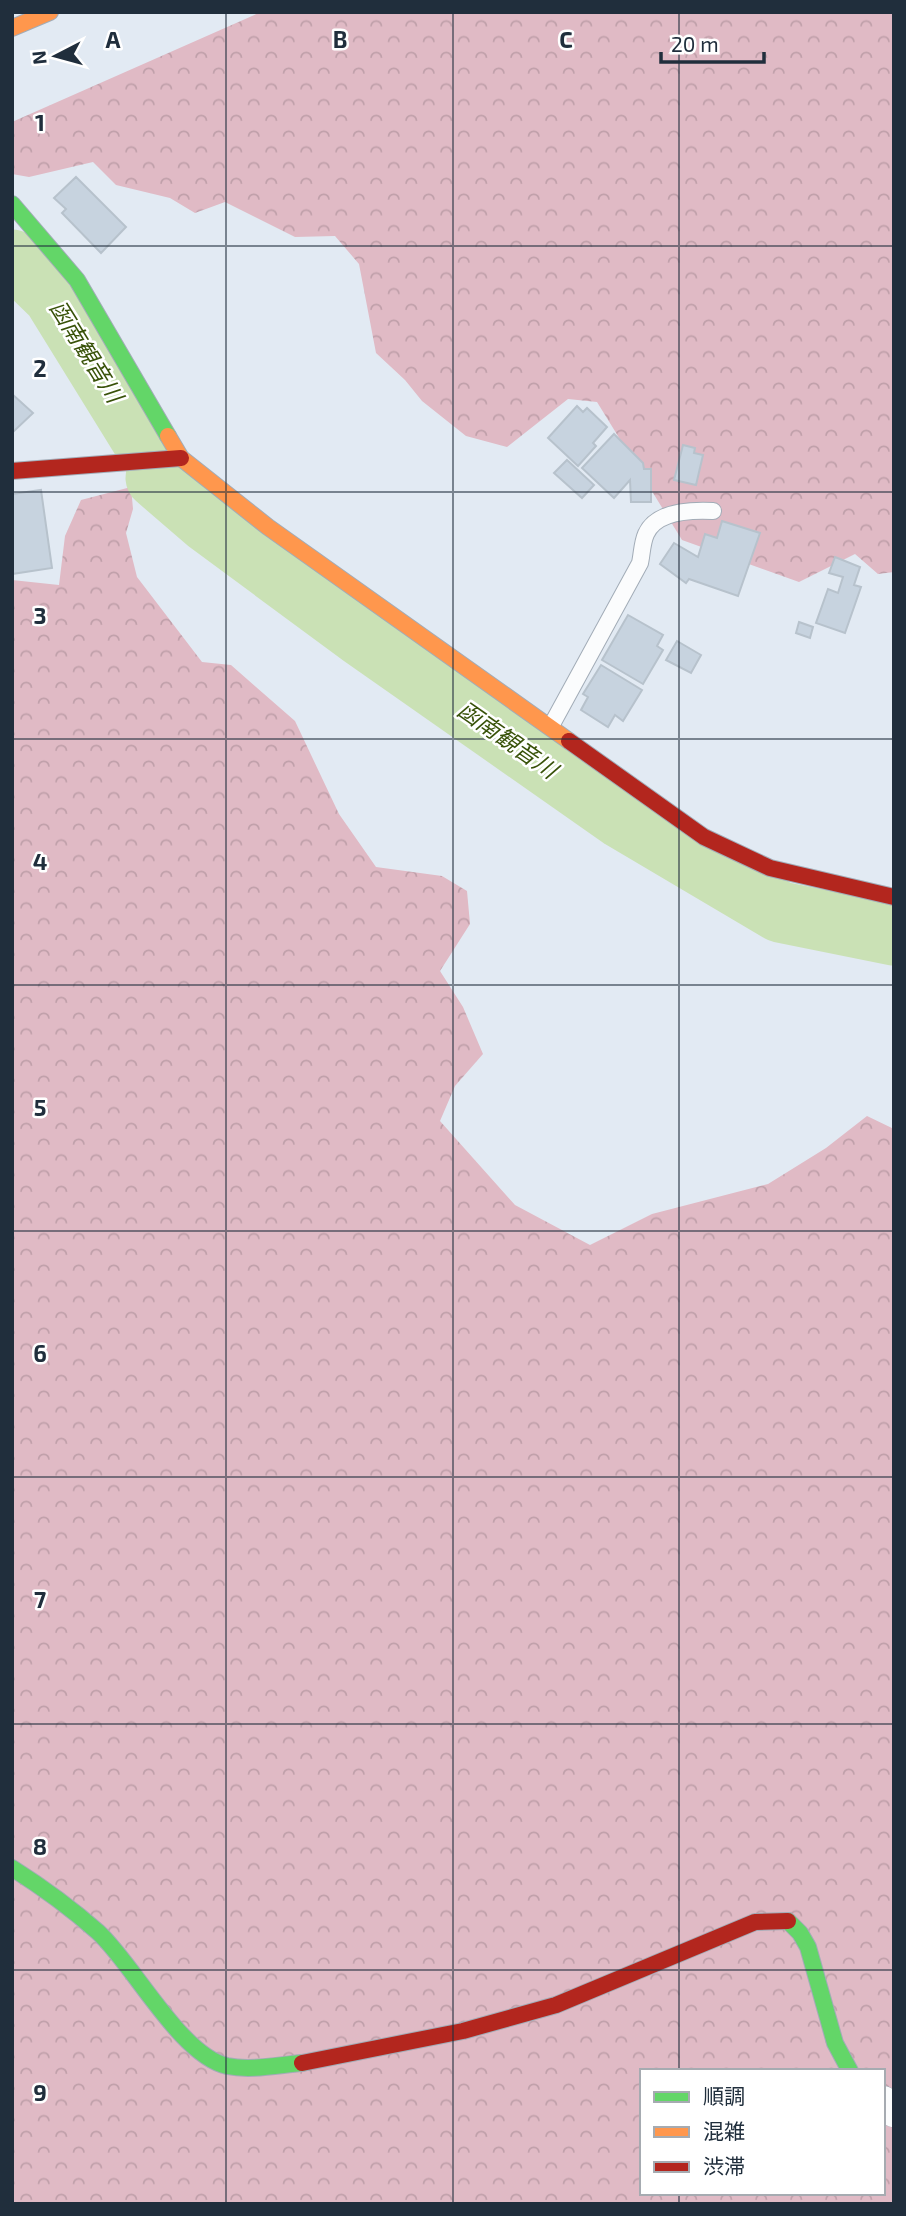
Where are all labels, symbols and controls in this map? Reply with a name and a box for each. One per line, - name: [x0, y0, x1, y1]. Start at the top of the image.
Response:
- north arrow: [21, 21, 91, 91]
- scale bar: [661, 21, 764, 65]
- text: A: [105, 25, 121, 53]
- text: B: [333, 25, 347, 53]
- text: C: [559, 25, 573, 53]
- text: 20 m: [671, 31, 719, 56]
- text: N: [26, 50, 51, 66]
- text: 1: [35, 108, 45, 136]
- water label: 函南観音川: [45, 295, 131, 410]
- text: 2: [33, 354, 47, 382]
- text: 3: [33, 601, 47, 629]
- water label: 函南観音川: [453, 695, 566, 785]
- text: 4: [33, 847, 47, 875]
- text: 5: [34, 1093, 46, 1121]
- text: 6: [33, 1339, 47, 1367]
- text: 7: [34, 1585, 46, 1613]
- text: 8: [33, 1832, 47, 1860]
- legend: [640, 2069, 885, 2195]
- text: 9: [33, 2078, 47, 2106]
- text: 順調: [703, 2083, 745, 2108]
- text: 混雑: [703, 2118, 745, 2143]
- text: 渋滞: [703, 2153, 745, 2178]

